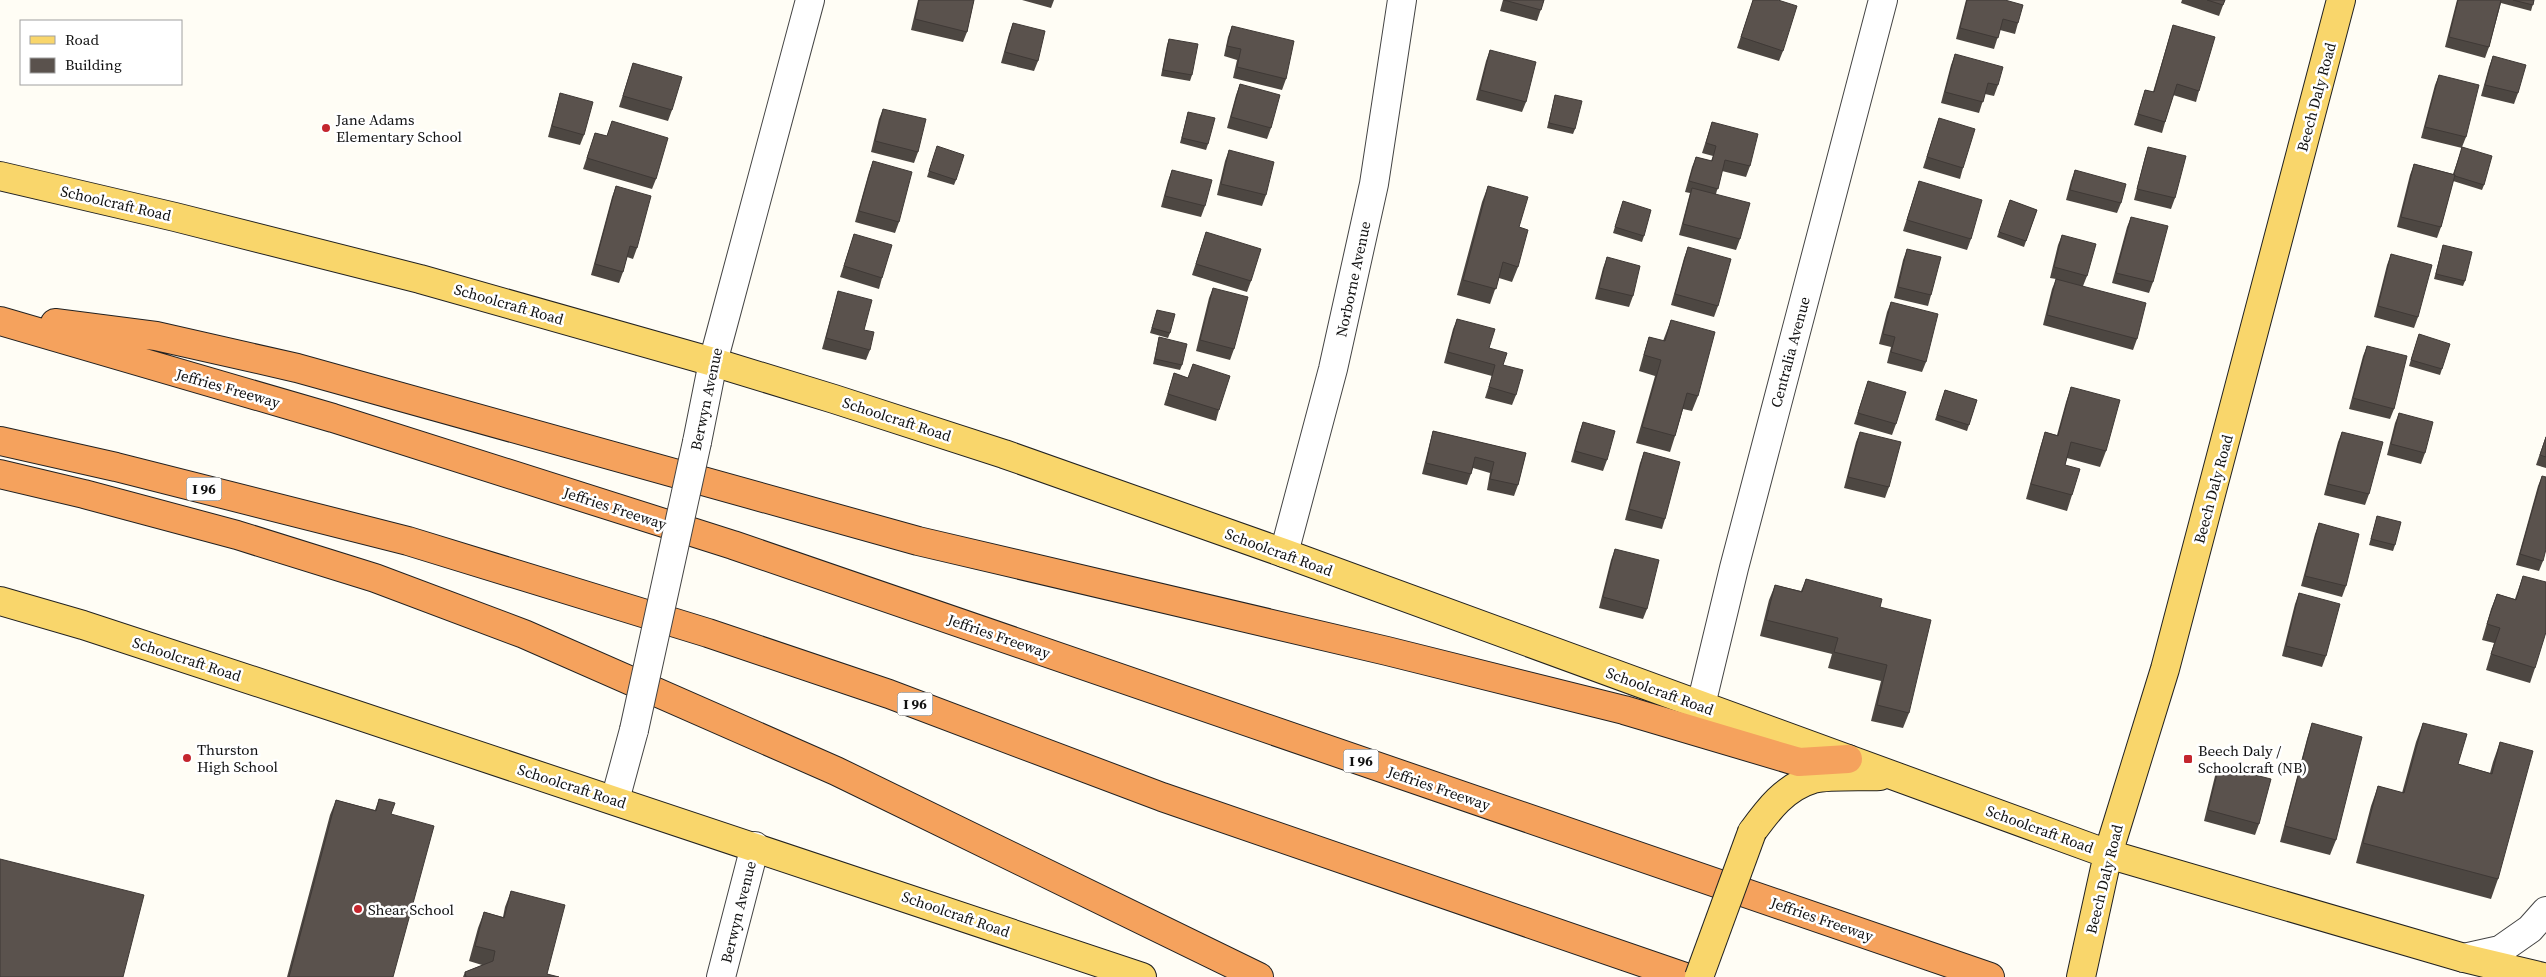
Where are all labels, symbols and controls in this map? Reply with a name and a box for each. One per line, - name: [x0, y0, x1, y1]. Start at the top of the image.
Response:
- legend: [20, 20, 182, 85]
- text: Road: [65, 29, 99, 50]
- street label: Beech Daly Road: [2291, 40, 2341, 154]
- text: Building: [65, 54, 122, 75]
- place label: Jane Adams Elementary School: [335, 109, 463, 147]
- marker: Jane Adams Elementary School: [320, 122, 332, 134]
- street label: Schoolcraft Road: [59, 180, 174, 226]
- street label: Norborne Avenue: [1330, 219, 1376, 339]
- street label: Schoolcraft Road: [452, 278, 567, 330]
- street label: Centralia Avenue: [1765, 294, 1815, 410]
- street label: Berwyn Avenue: [685, 345, 727, 452]
- street label: Jeffries Freeway: [173, 363, 283, 413]
- street label: Schoolcraft Road: [840, 392, 954, 447]
- street label: Beech Daly Road: [2188, 432, 2238, 546]
- road number: I 96: [186, 478, 222, 500]
- street label: Jeffries Freeway: [560, 481, 670, 535]
- street label: Schoolcraft Road: [1222, 523, 1336, 581]
- street label: Jeffries Freeway: [944, 608, 1053, 663]
- street label: Schoolcraft Road: [130, 632, 244, 687]
- street label: Schoolcraft Road: [1603, 662, 1717, 720]
- road number: I 96: [898, 692, 932, 716]
- place label: Thurston High School: [197, 739, 279, 777]
- place label: Beech Daly / Schoolcraft (NB): [2198, 740, 2307, 778]
- road number: I 96: [1344, 749, 1378, 772]
- marker: Thurston High School: [181, 752, 193, 764]
- marker: Beech Daly / Schoolcraft (NB): [2182, 753, 2194, 765]
- street label: Schoolcraft Road: [515, 759, 629, 814]
- street label: Jeffries Freeway: [1384, 760, 1493, 815]
- street label: Schoolcraft Road: [1983, 800, 2097, 858]
- street label: Beech Daly Road: [2080, 822, 2128, 936]
- street label: Berwyn Avenue: [715, 858, 761, 965]
- street label: Schoolcraft Road: [899, 886, 1013, 942]
- street label: Jeffries Freeway: [1767, 891, 1876, 946]
- place label: Shear School: [368, 899, 455, 920]
- marker: Shear School: [352, 903, 364, 915]

